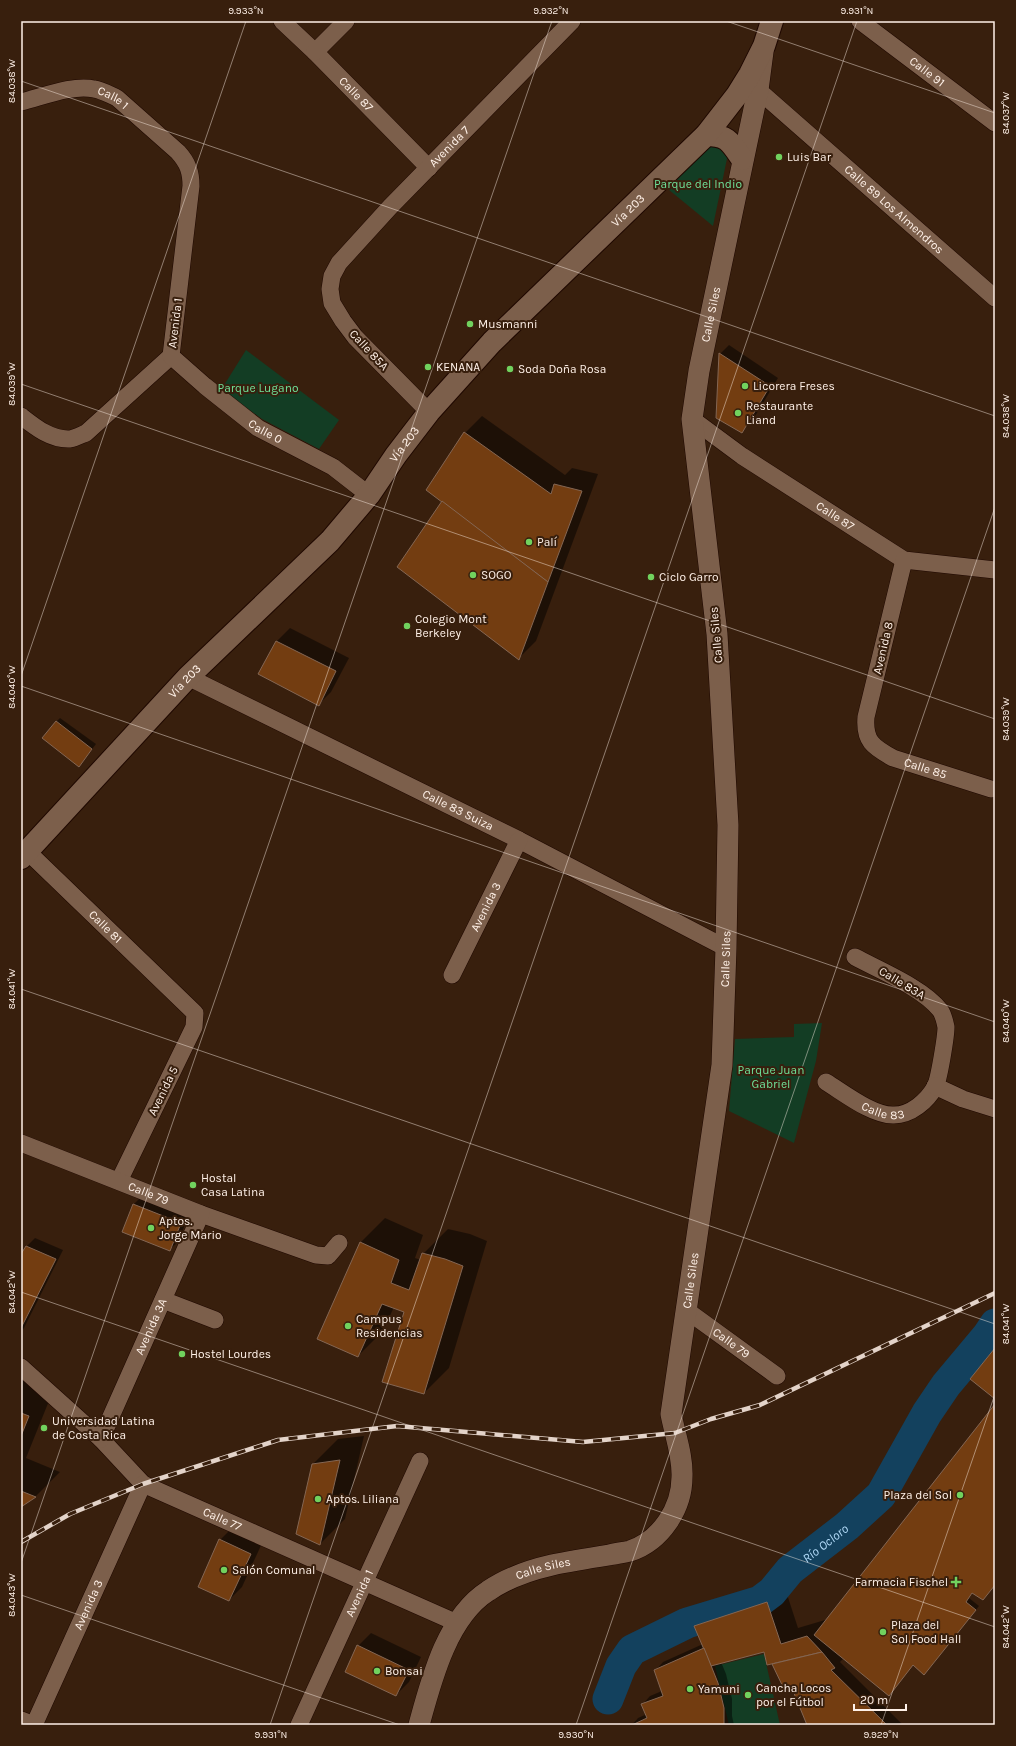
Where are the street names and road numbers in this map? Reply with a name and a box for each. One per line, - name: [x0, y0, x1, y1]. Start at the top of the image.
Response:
- street label: Calle 91: [907, 54, 947, 89]
- street label: Calle 87: [336, 74, 376, 114]
- street label: Calle 1: [96, 83, 132, 112]
- street label: Avenida 7: [426, 123, 473, 170]
- street label: Calle 89 Los Almendros: [841, 162, 947, 257]
- street label: Vía 203: [608, 191, 648, 230]
- street label: Calle Siles: [698, 285, 724, 343]
- street label: Avenida 1: [165, 297, 185, 349]
- street label: Calle 85A: [347, 327, 391, 373]
- street label: Calle 0: [245, 416, 285, 446]
- street label: Vía 203: [386, 424, 422, 465]
- street label: Calle 87: [813, 498, 857, 533]
- street label: Calle Siles: [707, 606, 725, 664]
- street label: Avenida 8: [870, 620, 896, 676]
- street label: Vía 203: [165, 661, 204, 701]
- street label: Calle 85: [902, 755, 949, 782]
- street label: Calle 83 Suiza: [420, 787, 496, 833]
- street label: Avenida 3: [468, 880, 504, 934]
- street label: Calle 81: [86, 907, 125, 946]
- street label: Calle Siles: [718, 930, 733, 987]
- street label: Calle 83A: [877, 964, 928, 1002]
- street label: Avenida 5: [145, 1064, 181, 1118]
- street label: Calle 83: [859, 1099, 906, 1122]
- street label: Calle 79: [126, 1179, 171, 1208]
- street label: Calle Siles: [680, 1251, 702, 1309]
- street label: Avenida 3A: [132, 1296, 170, 1357]
- street label: Calle 79: [710, 1325, 753, 1361]
- street label: Calle 77: [201, 1504, 244, 1534]
- street label: Calle Siles: [513, 1555, 572, 1583]
- street label: Avenida 1: [343, 1567, 376, 1619]
- street label: Avenida 3: [71, 1578, 106, 1632]

